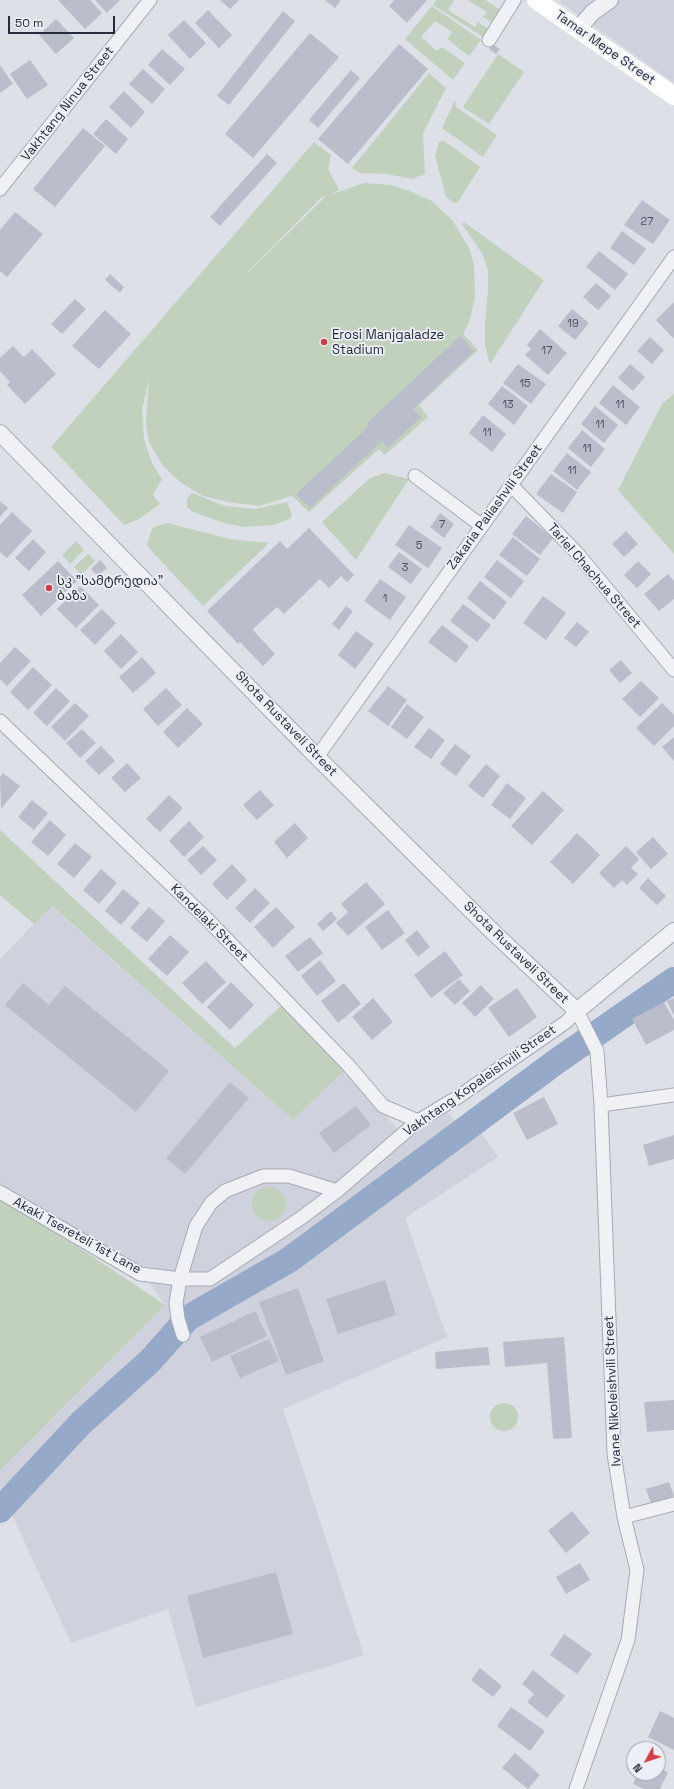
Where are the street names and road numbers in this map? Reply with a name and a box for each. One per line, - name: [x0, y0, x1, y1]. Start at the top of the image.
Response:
- street label: Tamar Mepe Street: [552, 7, 658, 89]
- street label: Vakhtang Ninua Street: [18, 44, 118, 164]
- street label: Zakaria Paliashvili Street: [444, 441, 546, 573]
- street label: Tariel Chachua Street: [544, 520, 644, 632]
- street label: Shota Rustaveli Street: [232, 668, 340, 780]
- street label: Kandelaki Street: [167, 881, 251, 965]
- street label: Shota Rustaveli Street: [460, 899, 572, 1007]
- street label: Vakhtang Kopaleishvili Street: [401, 1022, 559, 1140]
- street label: Akaki Tsereteli 1st Lane: [10, 1194, 144, 1278]
- street label: Ivane Nikoleishvili Street: [601, 1315, 625, 1467]

